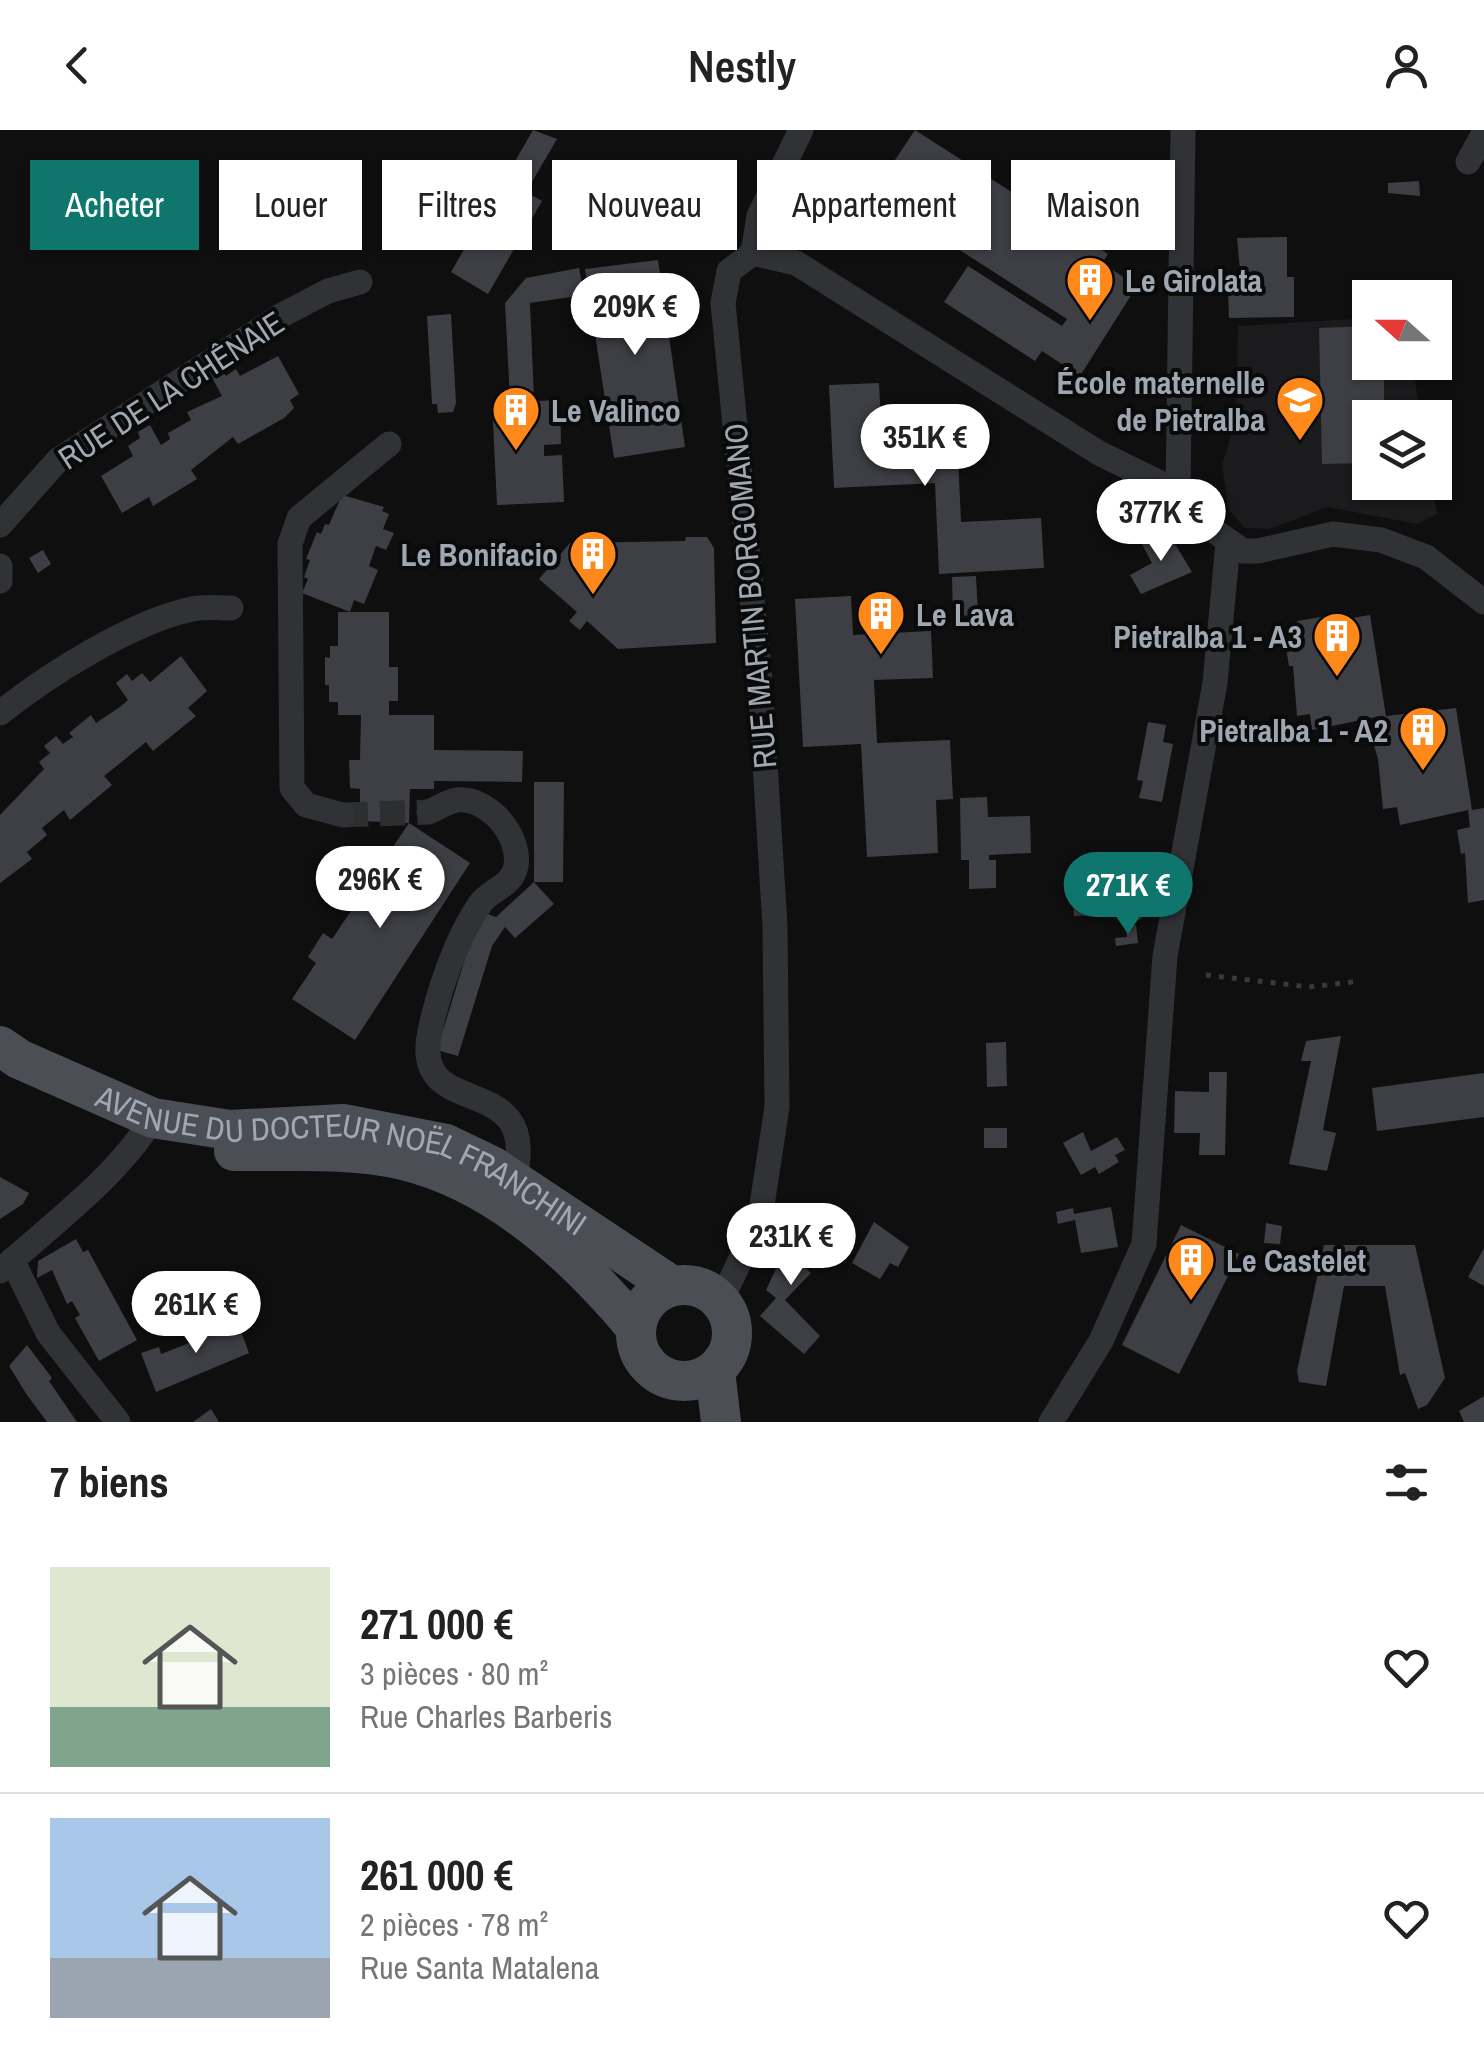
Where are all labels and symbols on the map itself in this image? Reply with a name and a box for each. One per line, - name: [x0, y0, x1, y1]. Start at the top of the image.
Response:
- building icon: Le Girolata: [1064, 254, 1116, 322]
- place label: Le Girolata: [1125, 259, 1262, 302]
- pin: 209K €: [554, 273, 716, 358]
- north arrow: [1352, 280, 1452, 380]
- street label: RUE DE LA CHÊNAIE: [50, 301, 292, 479]
- place label: École maternelle de Pietralba: [1056, 361, 1265, 441]
- school or university icon: École maternelle de Pietralba: [1274, 374, 1326, 442]
- building icon: Le Valinco: [490, 384, 542, 452]
- place label: Le Valinco: [551, 389, 681, 432]
- pin: 351K €: [844, 404, 1006, 489]
- street label: RUE MARTIN BORGOMANO: [713, 422, 787, 770]
- pin: 377K €: [1080, 479, 1242, 564]
- building icon: Le Bonifacio: [567, 528, 619, 596]
- place label: Le Bonifacio: [401, 533, 558, 576]
- building icon: Le Lava: [855, 588, 907, 656]
- place label: Le Lava: [916, 593, 1014, 636]
- building icon: Pietralba 1 - A3: [1311, 610, 1363, 678]
- place label: Pietralba 1 - A3: [1113, 615, 1302, 658]
- building icon: Pietralba 1 - A2: [1397, 704, 1449, 772]
- place label: Pietralba 1 - A2: [1199, 709, 1388, 752]
- pin: 296K €: [299, 846, 461, 931]
- pin: 271K €: [1047, 852, 1209, 937]
- street label: AVENUE DU DOCTEUR NOËL FRANCHINI: [89, 1074, 595, 1245]
- pin: 231K €: [710, 1203, 872, 1288]
- building icon: Le Castelet: [1165, 1234, 1217, 1302]
- place label: Le Castelet: [1226, 1239, 1366, 1282]
- pin: 261K €: [115, 1271, 277, 1356]

